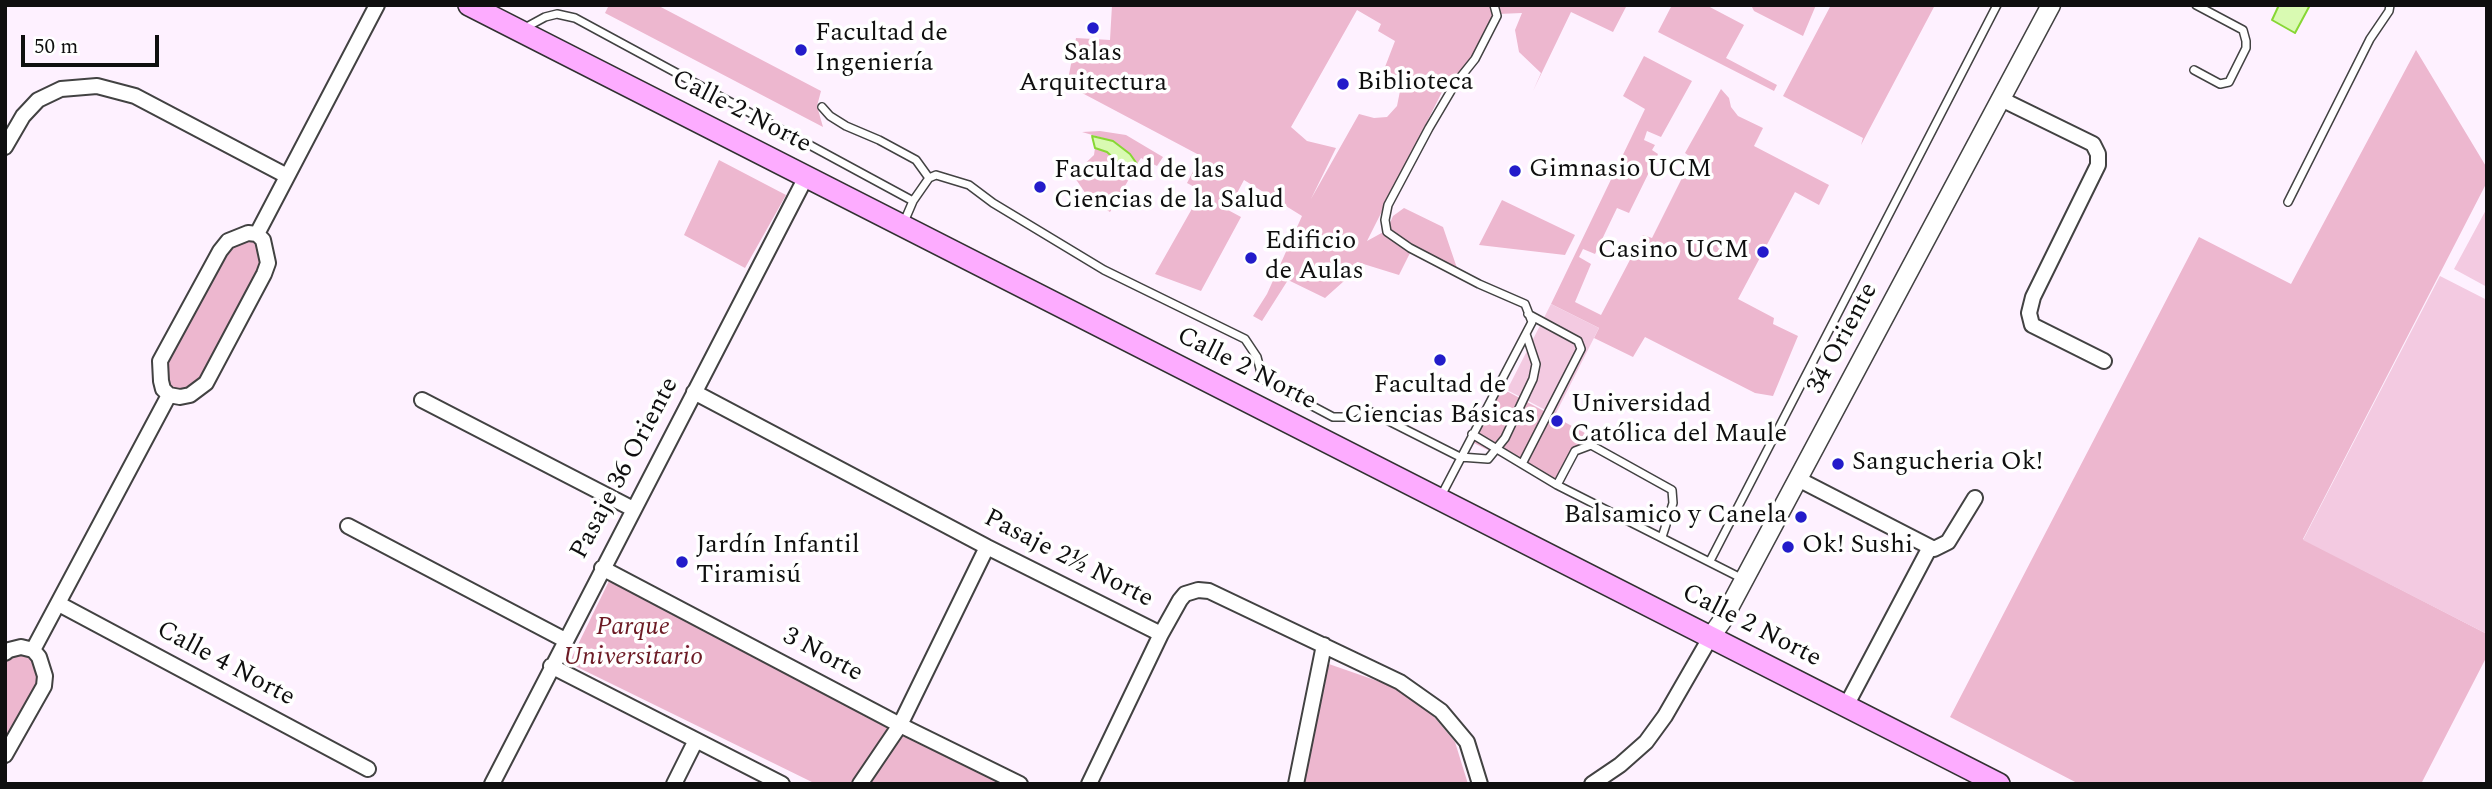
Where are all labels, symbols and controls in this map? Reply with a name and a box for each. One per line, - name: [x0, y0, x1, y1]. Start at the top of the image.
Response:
- place label: Facultad de Ingeniería: [815, 19, 948, 80]
- marker: Salas Arquitectura: [1085, 20, 1101, 36]
- scale bar: [24, 21, 163, 65]
- text: 50 m: [34, 31, 78, 63]
- place label: Salas Arquitectura: [1019, 39, 1167, 100]
- marker: Facultad de Ingeniería: [793, 42, 809, 58]
- street label: Calle 2 Norte: [666, 65, 816, 161]
- place label: Biblioteca: [1357, 68, 1474, 100]
- marker: Biblioteca: [1335, 76, 1351, 92]
- place label: Gimnasio UCM: [1529, 155, 1712, 187]
- place label: Facultad de las Ciencias de la Salud: [1054, 156, 1284, 218]
- marker: Gimnasio UCM: [1507, 163, 1523, 179]
- marker: Facultad de las Ciencias de la Salud: [1032, 179, 1048, 195]
- place label: Edificio de Aulas: [1265, 227, 1364, 288]
- place label: Casino UCM: [1598, 236, 1749, 268]
- marker: Casino UCM: [1755, 244, 1771, 260]
- marker: Edificio de Aulas: [1243, 250, 1259, 266]
- street label: 34 Oriente: [1802, 278, 1886, 400]
- street label: Calle 2 Norte: [1171, 322, 1321, 418]
- marker: Facultad de Ciencias Básicas: [1432, 352, 1448, 368]
- place label: Facultad de Ciencias Básicas: [1344, 371, 1536, 432]
- street label: Pasaje 36 Oriente: [565, 373, 687, 565]
- place label: Universidad Católica del Maule: [1571, 390, 1787, 452]
- marker: Universidad Católica del Maule: [1549, 413, 1565, 429]
- place label: Sangucheria Ok!: [1852, 448, 2043, 480]
- marker: Sangucheria Ok!: [1830, 456, 1846, 472]
- place label: Balsamico y Canela: [1564, 501, 1787, 533]
- street label: Pasaje 2½ Norte: [978, 504, 1158, 616]
- marker: Balsamico y Canela: [1793, 509, 1809, 525]
- place label: Jardín Infantil Tiramisú: [696, 531, 860, 592]
- place label: Ok! Sushi: [1802, 531, 1913, 563]
- marker: Ok! Sushi: [1780, 539, 1796, 555]
- marker: Jardín Infantil Tiramisú: [674, 554, 690, 570]
- street label: Calle 2 Norte: [1676, 579, 1826, 675]
- park label: Parque Universitario: [563, 613, 703, 674]
- street label: Calle 4 Norte: [150, 615, 300, 715]
- street label: 3 Norte: [777, 622, 867, 690]

